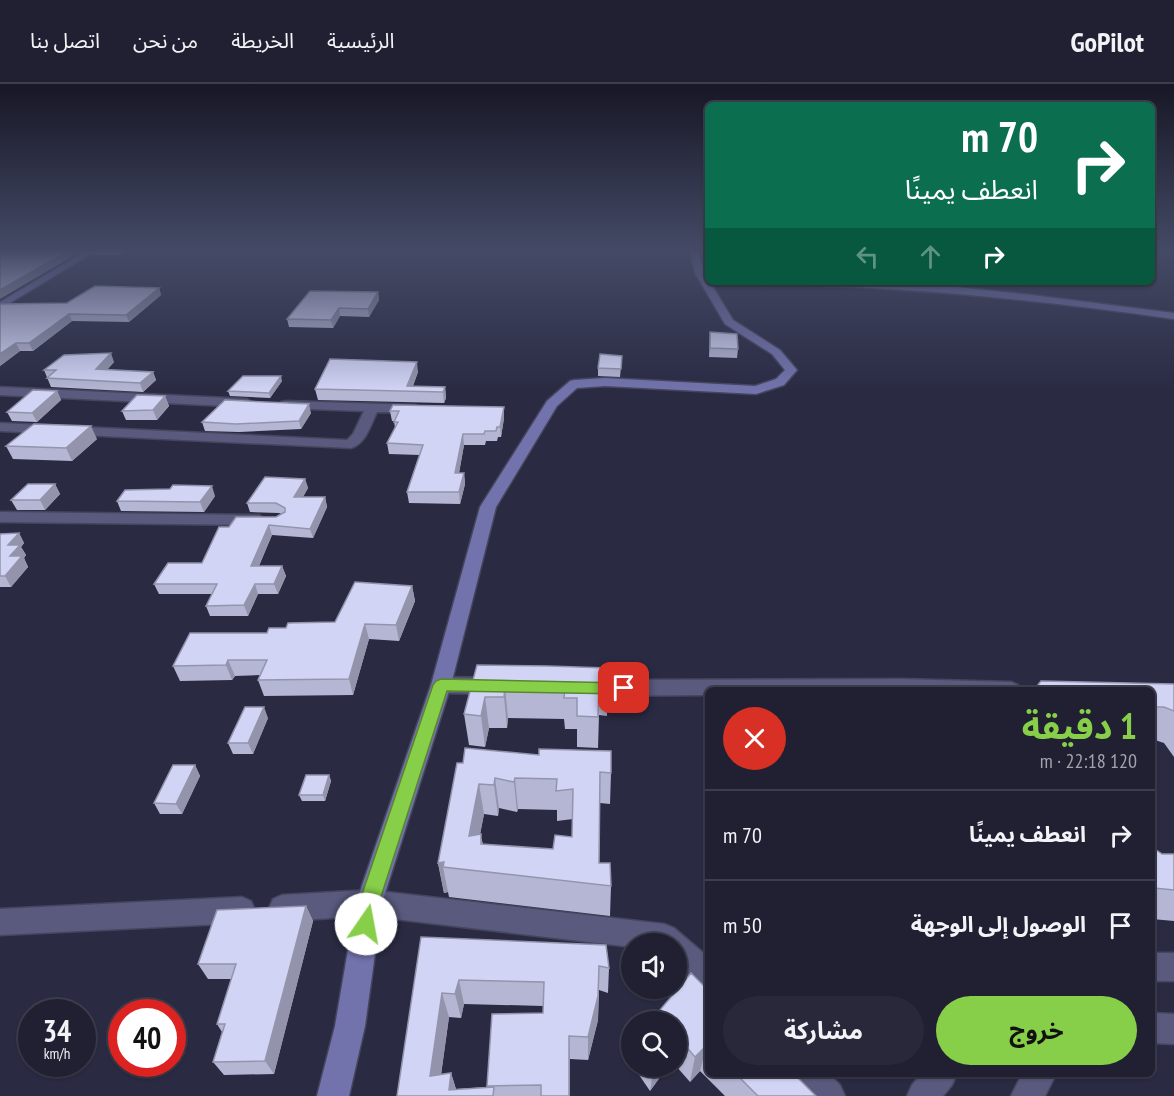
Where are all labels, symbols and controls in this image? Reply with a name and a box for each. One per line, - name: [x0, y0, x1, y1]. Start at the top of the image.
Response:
- text: GoPilot: [1070, 23, 1144, 60]
- text: اتصل بنا: [30, 27, 100, 54]
- text: من نحن: [133, 27, 198, 54]
- text: الخريطة: [231, 27, 294, 54]
- text: الرئيسية: [327, 27, 395, 54]
- text: 70 m: [961, 109, 1038, 164]
- icon: right: [1059, 126, 1137, 204]
- text: انعطف يمينًا: [905, 172, 1038, 206]
- icon: left: [851, 240, 884, 273]
- icon: ahead: [914, 240, 947, 273]
- icon: right: [977, 240, 1010, 273]
- pin: [598, 662, 649, 713]
- icon: arrive: [607, 671, 640, 704]
- text: 1 دقيقة: [1022, 702, 1137, 749]
- button: close: [723, 707, 786, 770]
- text: 120 m · 22:18: [1040, 748, 1137, 774]
- icon: right: [1104, 819, 1137, 852]
- text: انعطف يمينًا: [969, 820, 1086, 848]
- text: 70 m: [723, 821, 762, 849]
- position arrow: [334, 892, 398, 956]
- icon: arrive: [1104, 909, 1137, 942]
- text: الوصول إلى الوجهة: [911, 910, 1086, 938]
- text: 50 m: [723, 911, 762, 939]
- map controls: [621, 933, 687, 1077]
- button: sound: [621, 933, 687, 999]
- button: مشاركة: [723, 996, 924, 1065]
- button: خروج: [936, 996, 1137, 1065]
- speed limit sign: 40: [108, 999, 186, 1077]
- text: 34: [43, 1011, 71, 1050]
- button: search: [621, 1011, 687, 1077]
- text: km/h: [44, 1044, 70, 1063]

